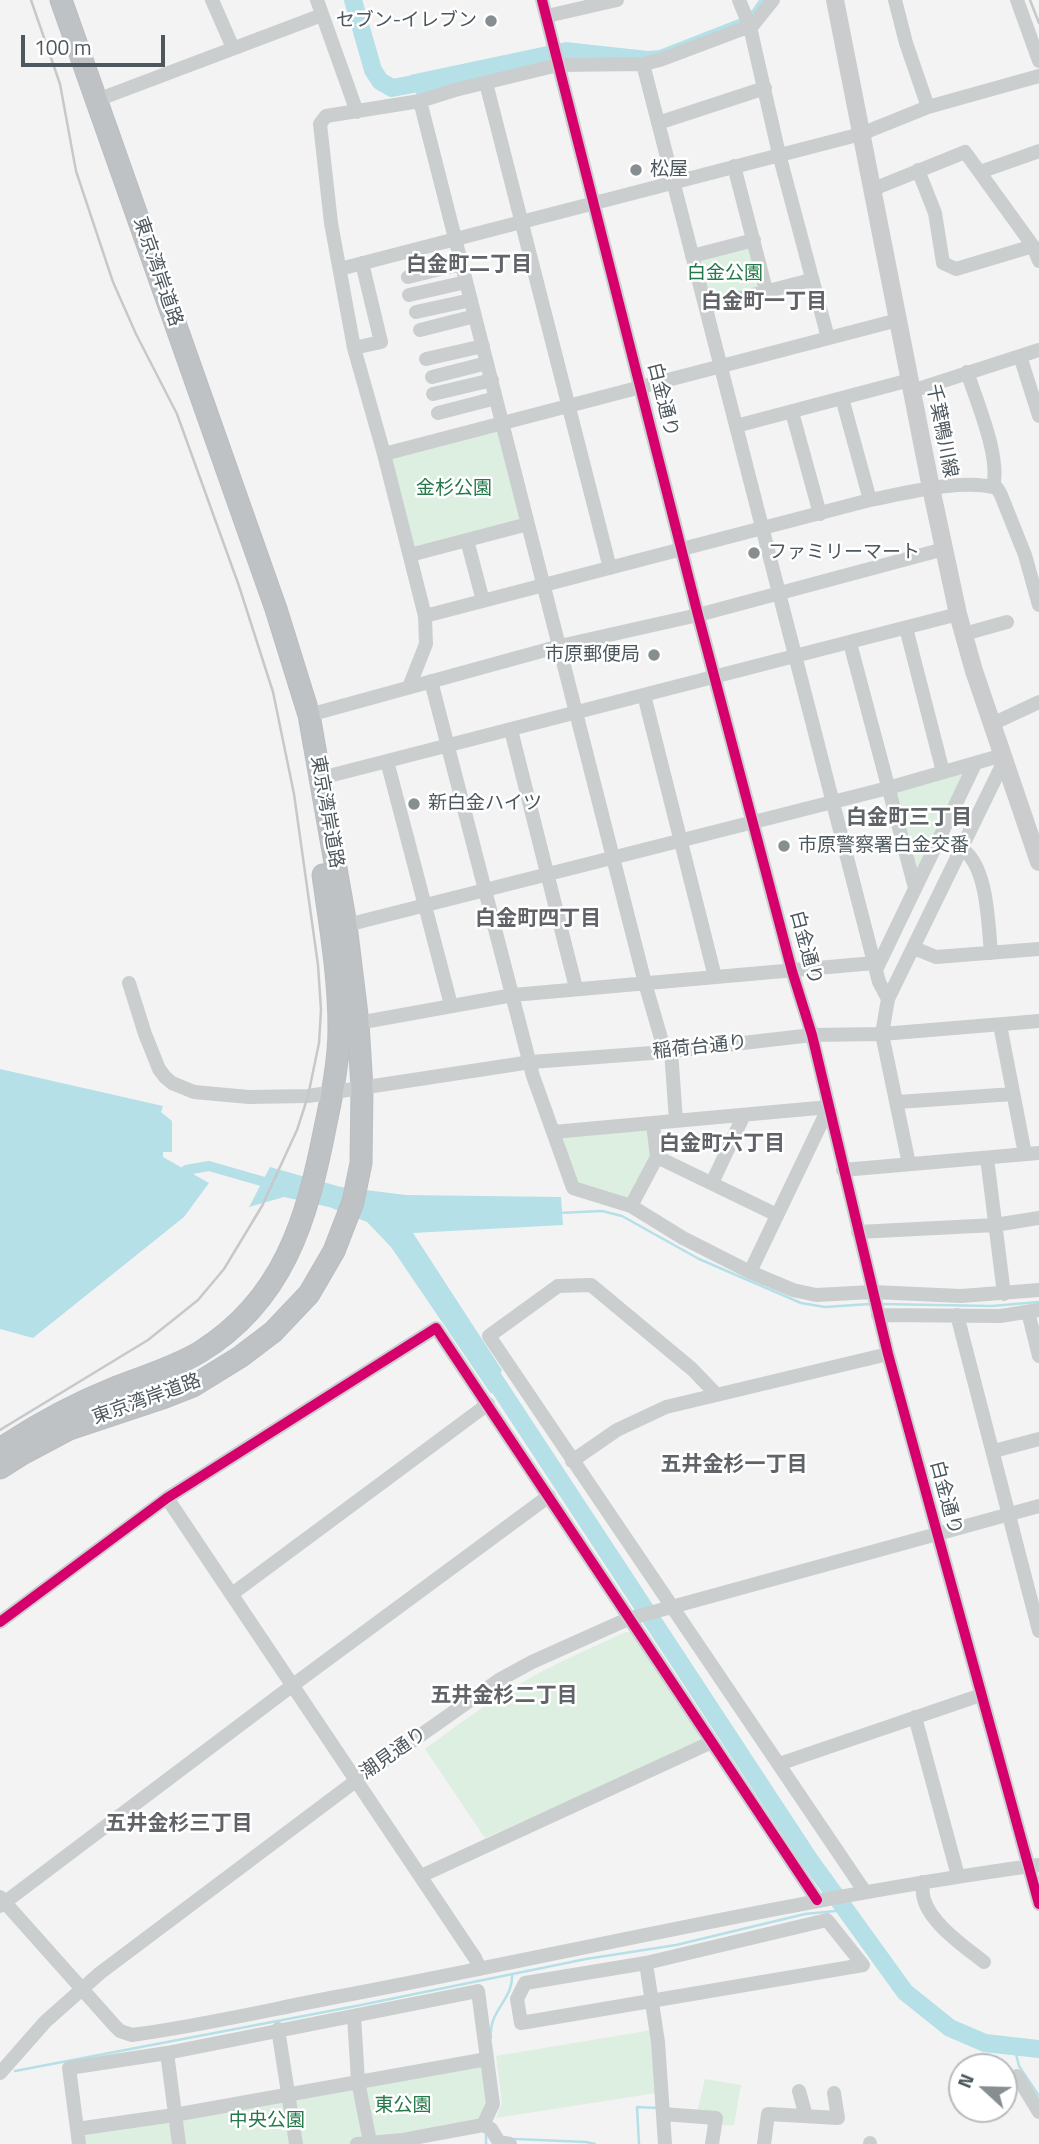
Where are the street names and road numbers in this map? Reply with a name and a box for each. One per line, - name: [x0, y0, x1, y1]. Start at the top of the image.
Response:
- street label: 東京湾岸道路: [128, 214, 186, 330]
- street label: 白金通り: [642, 360, 682, 440]
- street label: 千葉鴨川線: [921, 382, 961, 480]
- street label: 東京湾岸道路: [305, 754, 347, 870]
- street label: 白金通り: [784, 908, 826, 988]
- street label: 稲荷台通り: [652, 1032, 748, 1064]
- street label: 東京湾岸道路: [90, 1370, 204, 1430]
- street label: 白金通り: [924, 1458, 966, 1538]
- street label: 潮見通り: [356, 1723, 432, 1785]

